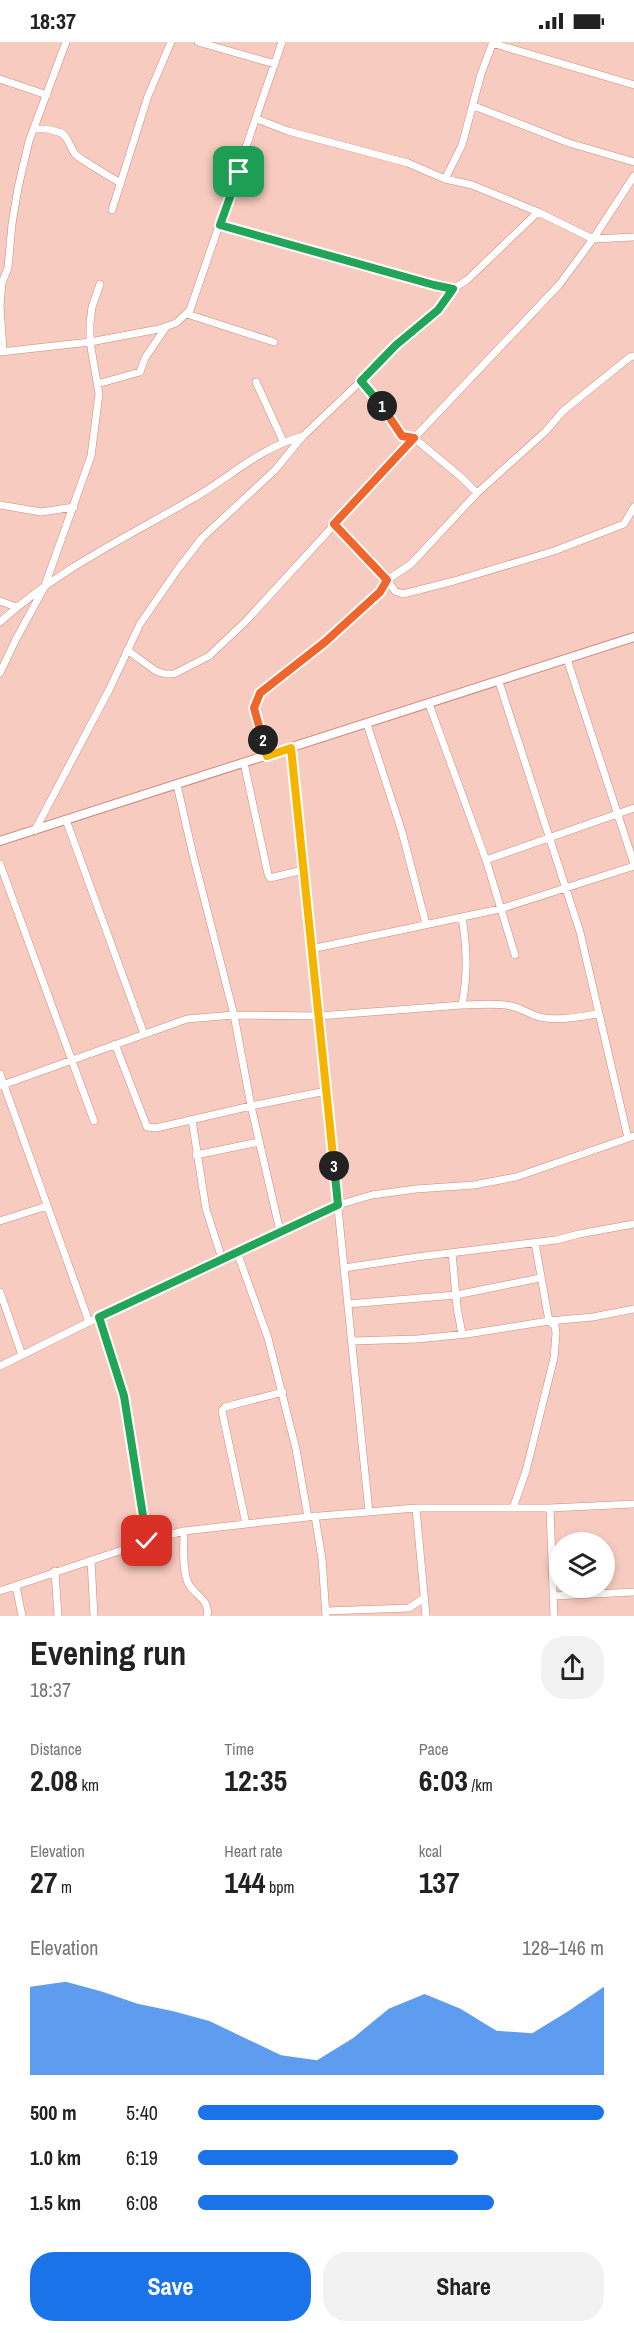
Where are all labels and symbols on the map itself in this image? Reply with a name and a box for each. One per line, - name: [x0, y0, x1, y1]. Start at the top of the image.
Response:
- pin: [213, 146, 264, 197]
- pin: 1: [367, 391, 397, 421]
- pin: 2: [248, 725, 278, 755]
- pin: 3: [319, 1151, 349, 1181]
- pin: [121, 1515, 172, 1566]

